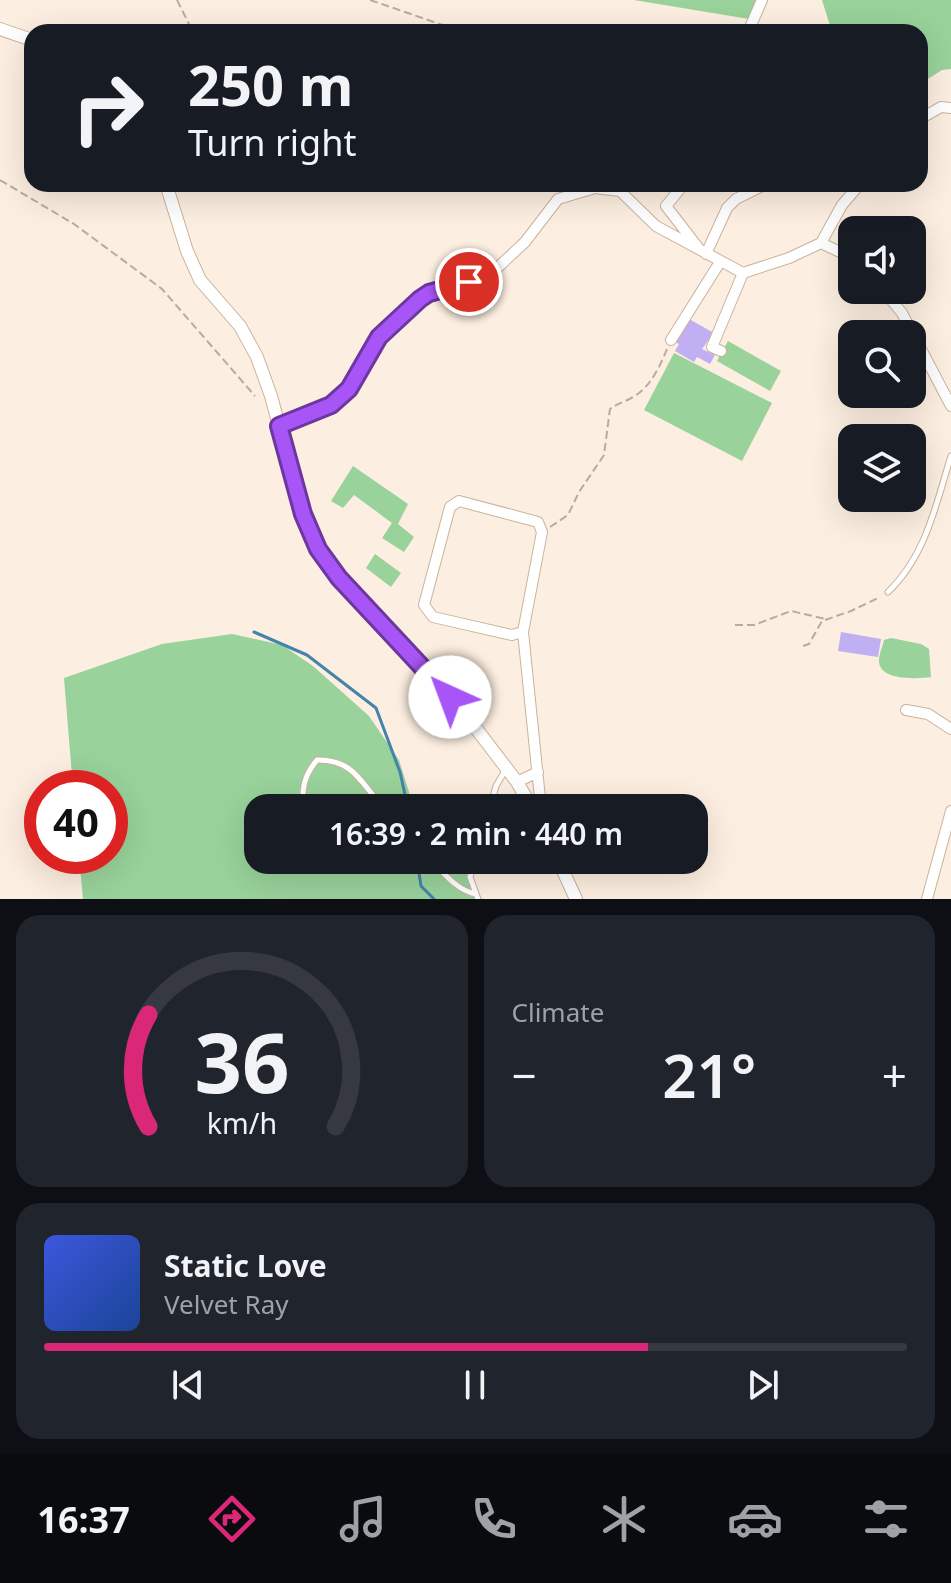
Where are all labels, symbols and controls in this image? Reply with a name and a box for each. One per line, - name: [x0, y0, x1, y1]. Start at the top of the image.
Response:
- text: 250 m: [188, 46, 353, 122]
- icon: right: [56, 56, 160, 160]
- text: Turn right: [188, 118, 356, 167]
- map controls: [838, 216, 926, 512]
- button: sound: [838, 216, 926, 304]
- pin: [435, 248, 503, 316]
- icon: arrive: [447, 260, 491, 304]
- button: search: [838, 320, 926, 408]
- button: layers: [838, 424, 926, 512]
- position arrow: [408, 655, 492, 739]
- speed limit sign: 40: [24, 770, 128, 874]
- text: 16:39 · 2 min · 440 m: [329, 813, 623, 854]
- text: Climate: [512, 994, 604, 1030]
- text: 36: [194, 1004, 289, 1117]
- text: 21°: [662, 1034, 756, 1116]
- text: −: [512, 1045, 537, 1105]
- text: +: [882, 1045, 907, 1105]
- text: km/h: [207, 1103, 277, 1142]
- text: Static Love: [164, 1245, 327, 1286]
- text: Velvet Ray: [164, 1286, 289, 1322]
- icon: previous: [166, 1363, 210, 1407]
- icon: pause: [453, 1363, 497, 1407]
- icon: next: [741, 1363, 785, 1407]
- icon: directions: [204, 1491, 260, 1547]
- icon: music: [335, 1491, 391, 1547]
- icon: phone: [466, 1491, 522, 1547]
- icon: climate: [596, 1491, 652, 1547]
- icon: car: [727, 1491, 783, 1547]
- icon: filters: [858, 1491, 914, 1547]
- text: 16:37: [37, 1495, 130, 1544]

